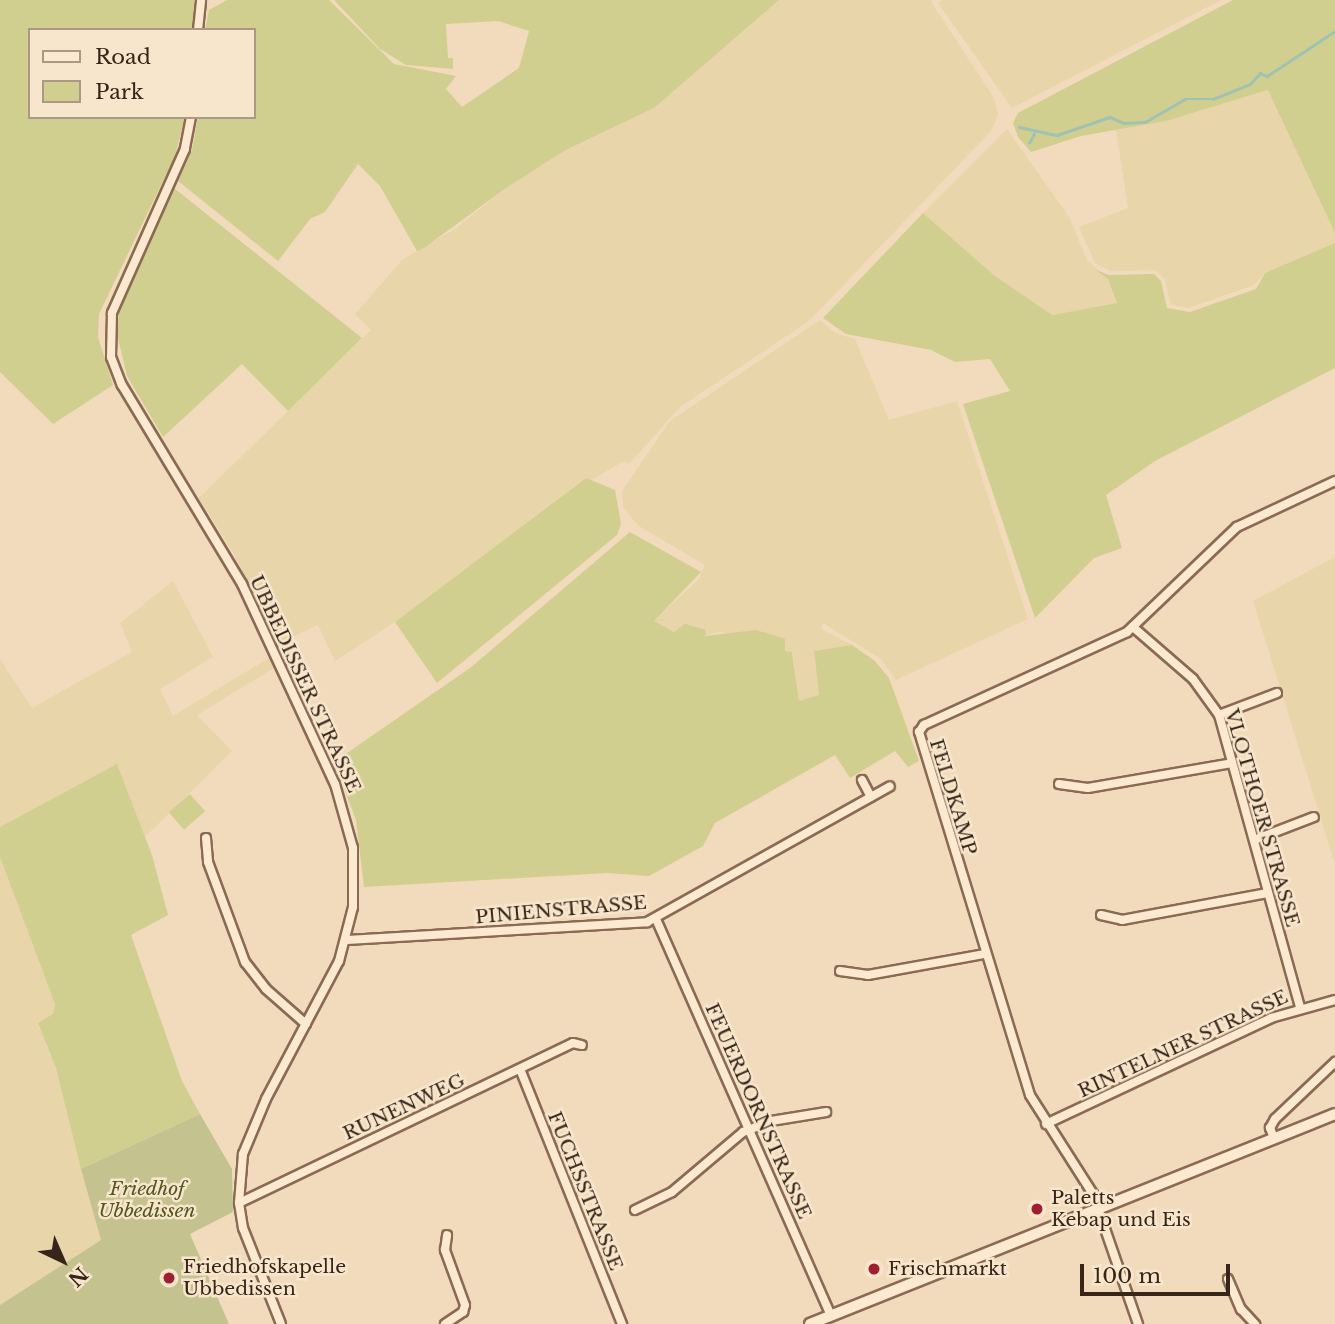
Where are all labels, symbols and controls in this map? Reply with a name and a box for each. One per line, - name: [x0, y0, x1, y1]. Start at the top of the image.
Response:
- legend: [28, 28, 256, 119]
- text: Road: [95, 44, 151, 70]
- text: Park: [95, 79, 144, 105]
- street label: UBBEDISSER STRASSE: [244, 572, 366, 796]
- street label: VLOTHOER STRASSE: [1220, 706, 1304, 930]
- street label: FELDKAMP: [925, 736, 981, 858]
- street label: PINIENSTRASSE: [474, 891, 648, 929]
- street label: RINTELNER STRASSE: [1074, 985, 1292, 1103]
- street label: FEUERDORNSTRASSE: [700, 1000, 816, 1222]
- street label: RUNENWEG: [340, 1069, 468, 1145]
- street label: FUCHSSTRASSE: [543, 1108, 627, 1274]
- park label: Friedhof Ubbedissen: [99, 1178, 195, 1222]
- place label: Paletts Kebap und Eis: [1051, 1187, 1191, 1231]
- marker: Paletts Kebap und Eis: [1029, 1201, 1045, 1217]
- north arrow: [28, 1226, 98, 1296]
- scale bar: [1083, 1250, 1234, 1294]
- place label: Friedhofskapelle Ubbedissen: [183, 1256, 346, 1300]
- place label: Frischmarkt: [888, 1258, 1007, 1280]
- marker: Frischmarkt: [866, 1261, 882, 1277]
- text: N: [64, 1262, 92, 1291]
- text: 100 m: [1093, 1263, 1161, 1289]
- marker: Friedhofskapelle Ubbedissen: [161, 1270, 177, 1286]

